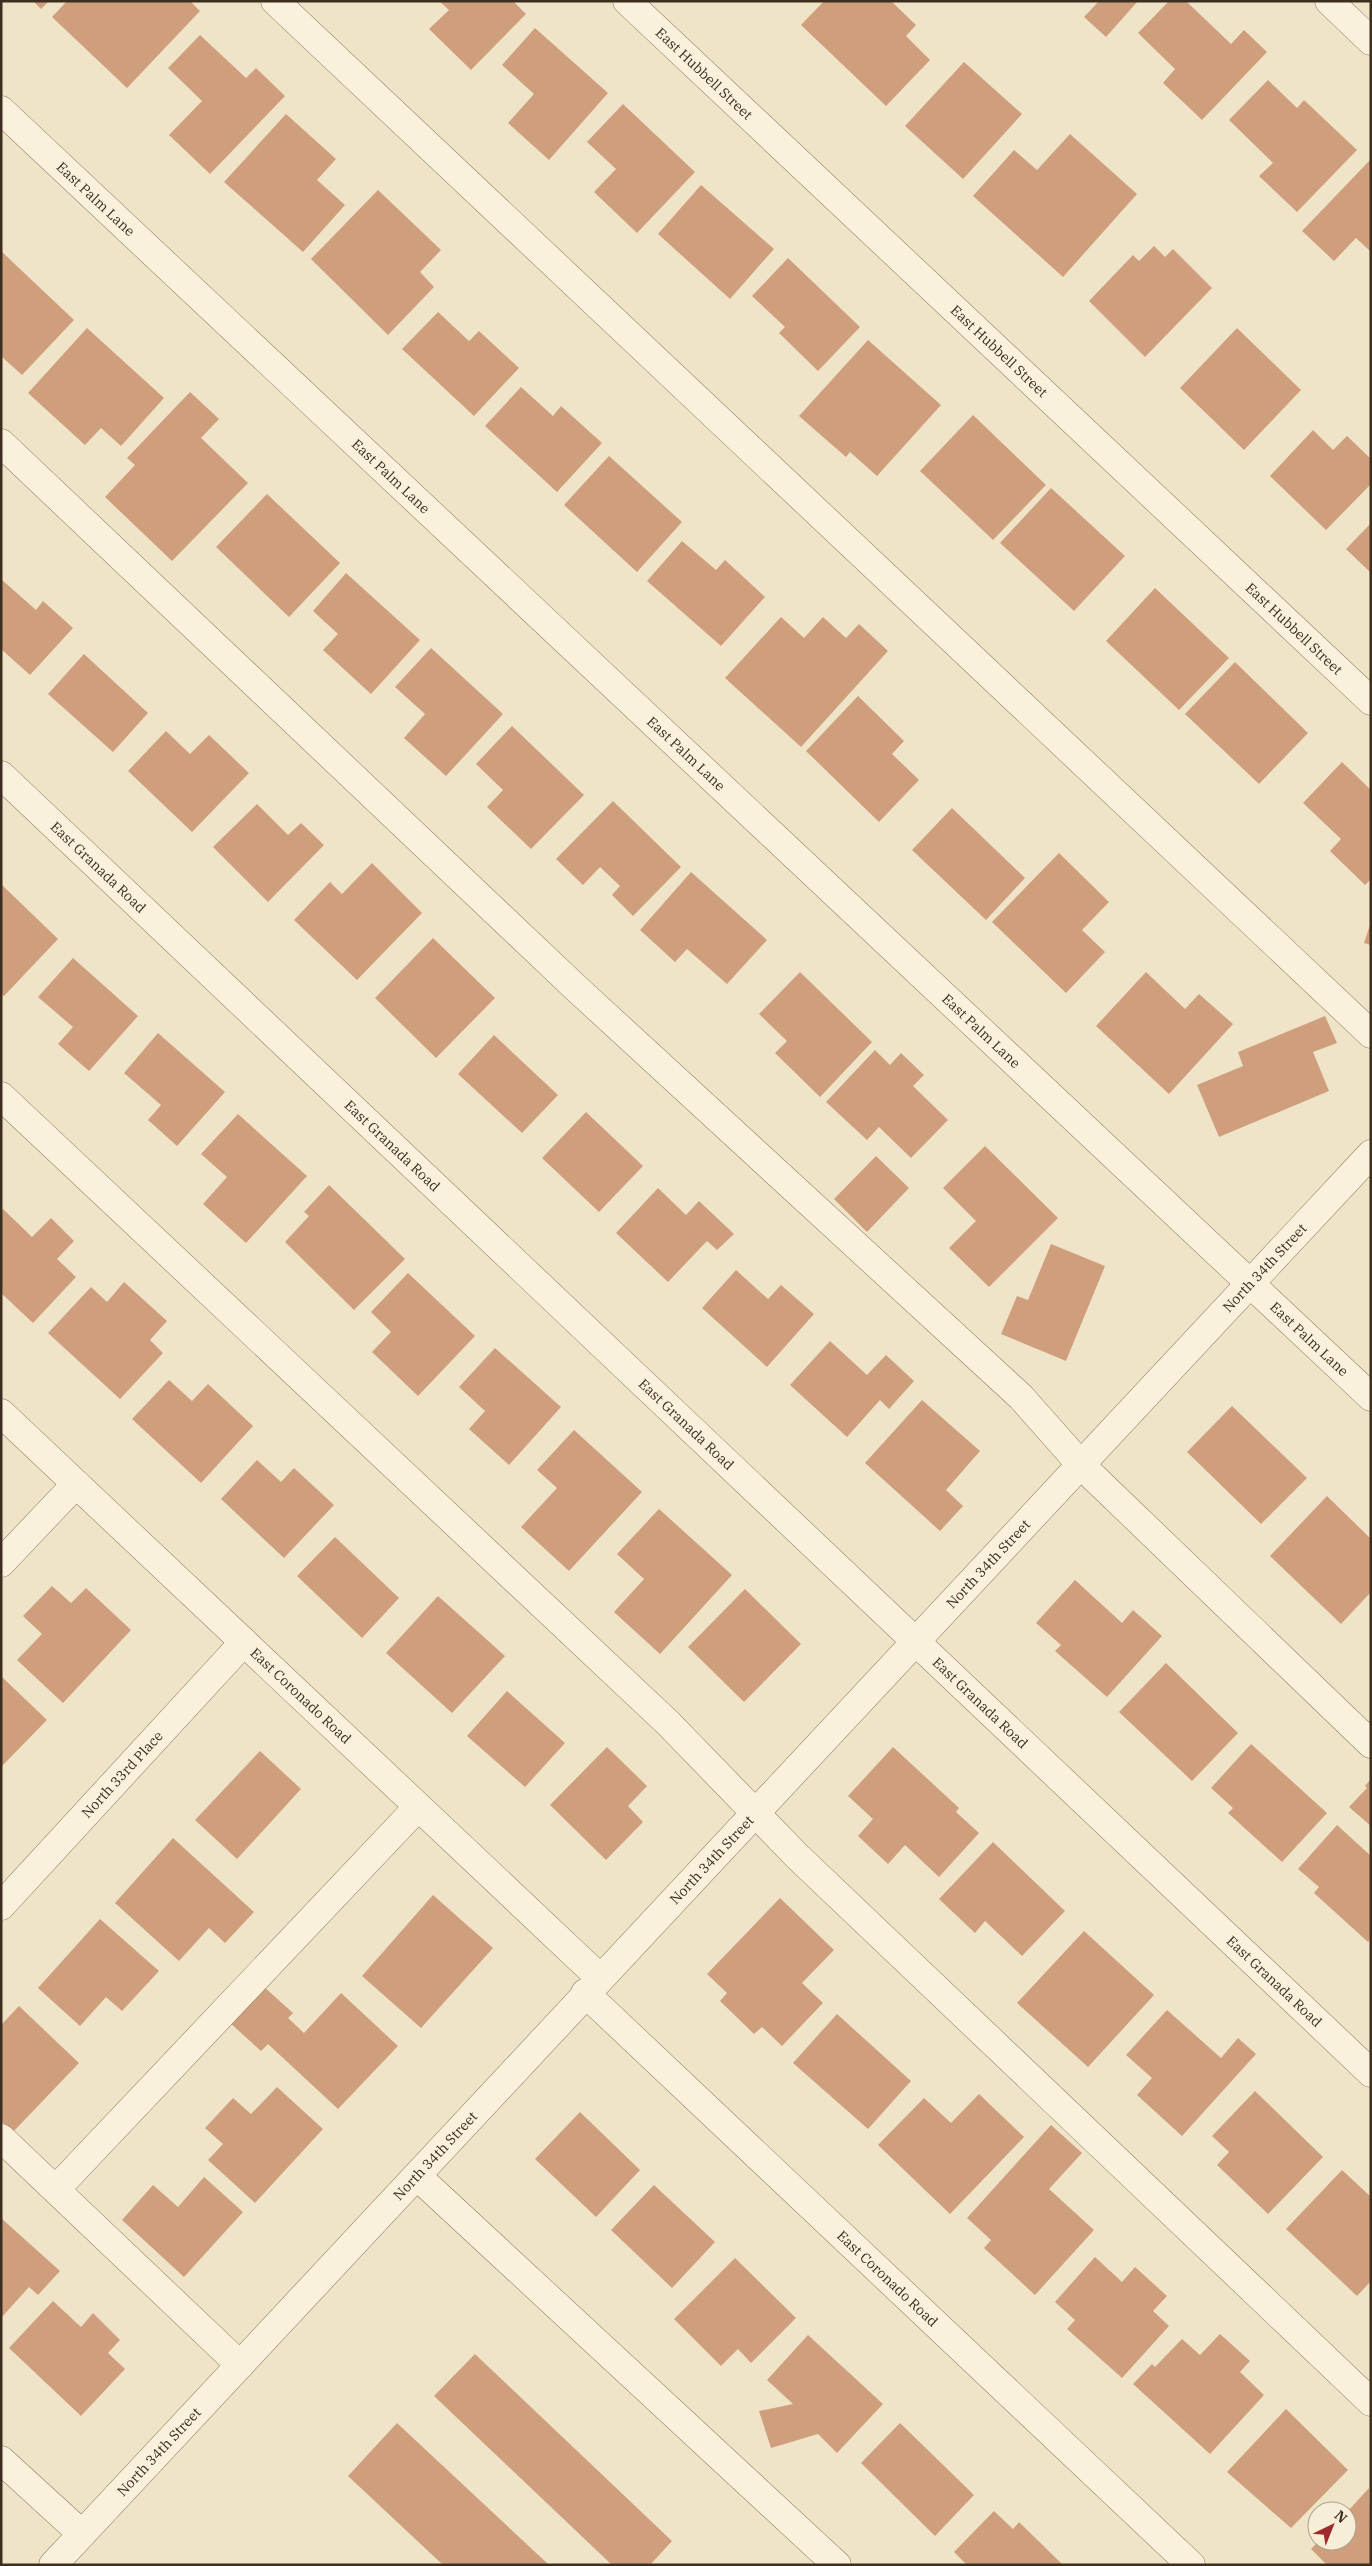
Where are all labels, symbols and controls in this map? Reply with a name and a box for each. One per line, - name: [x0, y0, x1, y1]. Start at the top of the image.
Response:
- street label: East Hubbell Street: [652, 24, 757, 124]
- street label: East Palm Lane: [53, 158, 139, 240]
- street label: East Hubbell Street: [947, 301, 1052, 401]
- street label: East Palm Lane: [348, 435, 434, 517]
- street label: East Hubbell Street: [1242, 579, 1346, 679]
- street label: East Palm Lane: [643, 712, 729, 795]
- street label: East Granada Road: [47, 818, 150, 917]
- street label: East Palm Lane: [938, 990, 1024, 1072]
- street label: East Granada Road: [341, 1096, 444, 1196]
- street label: North 34th Street: [1219, 1220, 1311, 1316]
- street label: East Palm Lane: [1266, 1298, 1352, 1380]
- street label: East Granada Road: [635, 1375, 738, 1474]
- street label: North 34th Street: [942, 1516, 1034, 1612]
- street label: East Coronado Road: [246, 1644, 355, 1748]
- street label: East Granada Road: [929, 1653, 1032, 1753]
- street label: North 33rd Place: [78, 1727, 167, 1822]
- street label: North 34th Street: [666, 1812, 758, 1908]
- street label: East Granada Road: [1223, 1932, 1326, 2031]
- street label: North 34th Street: [389, 2108, 481, 2204]
- street label: East Coronado Road: [833, 2227, 942, 2331]
- street label: North 34th Street: [113, 2403, 205, 2500]
- north arrow: [1307, 2501, 1357, 2551]
- text: N: [1331, 2506, 1351, 2527]

